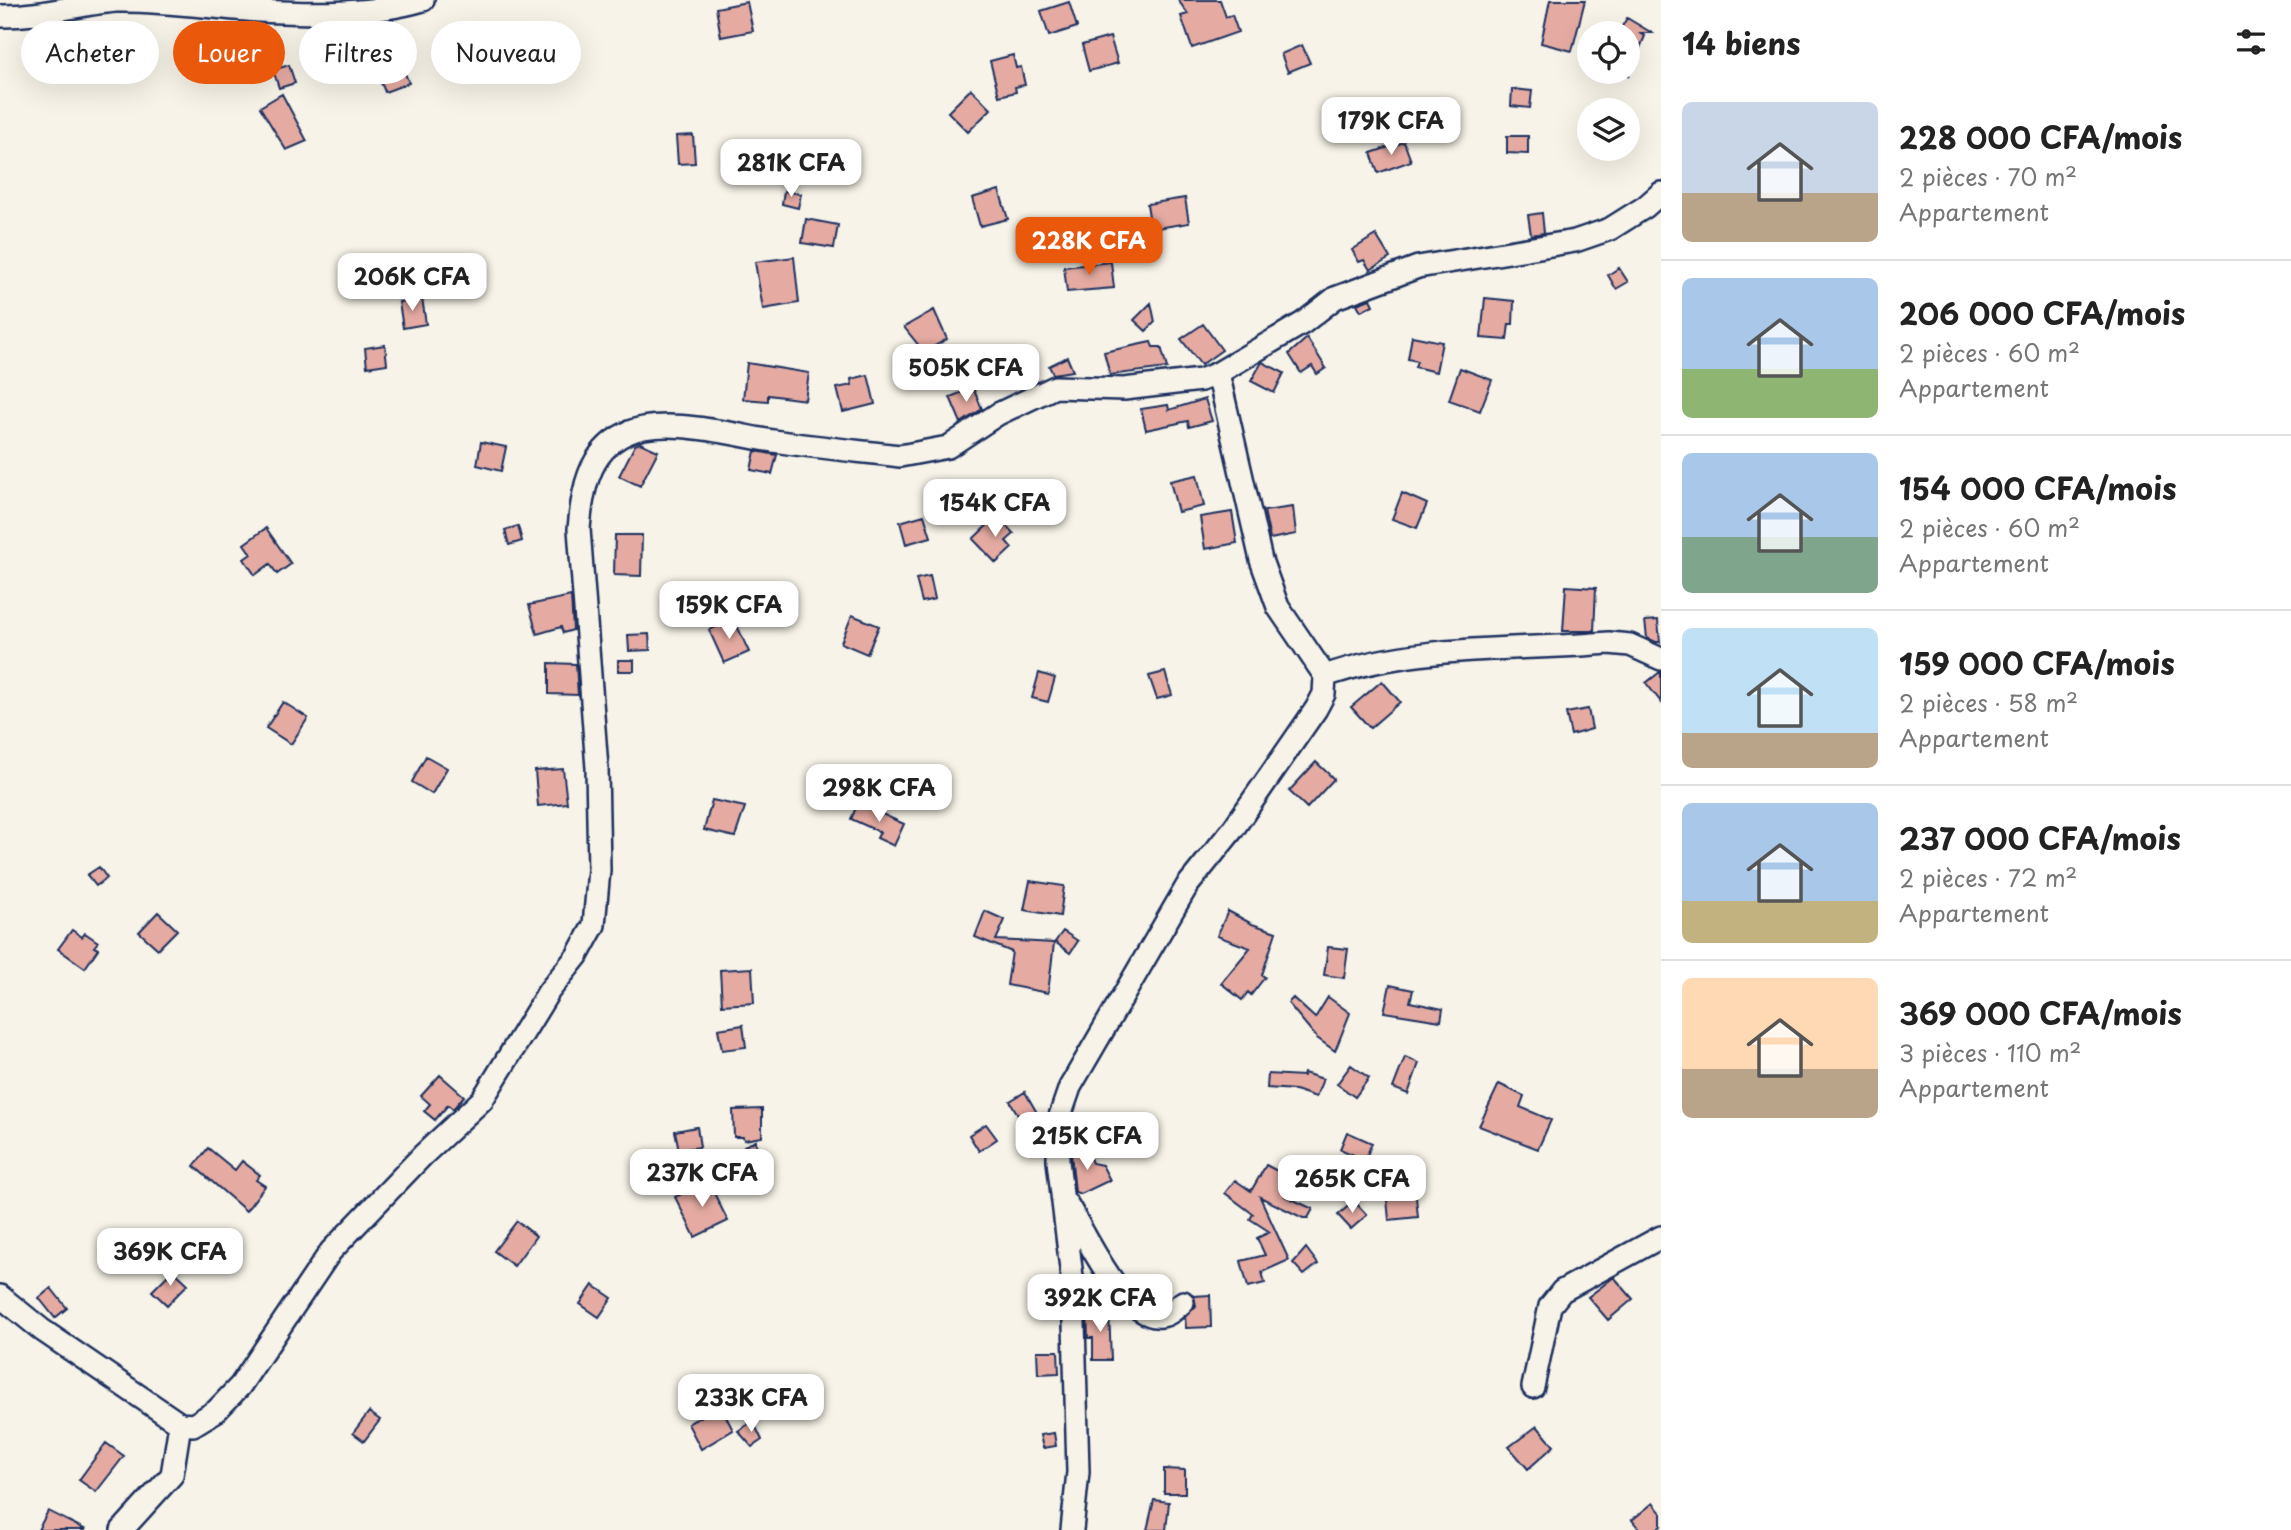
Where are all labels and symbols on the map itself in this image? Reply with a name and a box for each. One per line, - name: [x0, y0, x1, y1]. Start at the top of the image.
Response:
- pin: 179K CFA: [1319, 97, 1463, 157]
- pin: 281K CFA: [719, 140, 863, 199]
- pin: 228K CFA: [1017, 218, 1161, 277]
- pin: 206K CFA: [340, 254, 484, 313]
- pin: 505K CFA: [894, 344, 1038, 404]
- pin: 154K CFA: [923, 480, 1067, 539]
- pin: 159K CFA: [657, 582, 801, 641]
- pin: 298K CFA: [807, 764, 951, 824]
- pin: 215K CFA: [1015, 1112, 1159, 1172]
- pin: 237K CFA: [630, 1150, 774, 1209]
- pin: 265K CFA: [1280, 1156, 1424, 1215]
- pin: 369K CFA: [98, 1228, 242, 1288]
- pin: 392K CFA: [1028, 1274, 1172, 1334]
- pin: 233K CFA: [679, 1374, 823, 1434]

